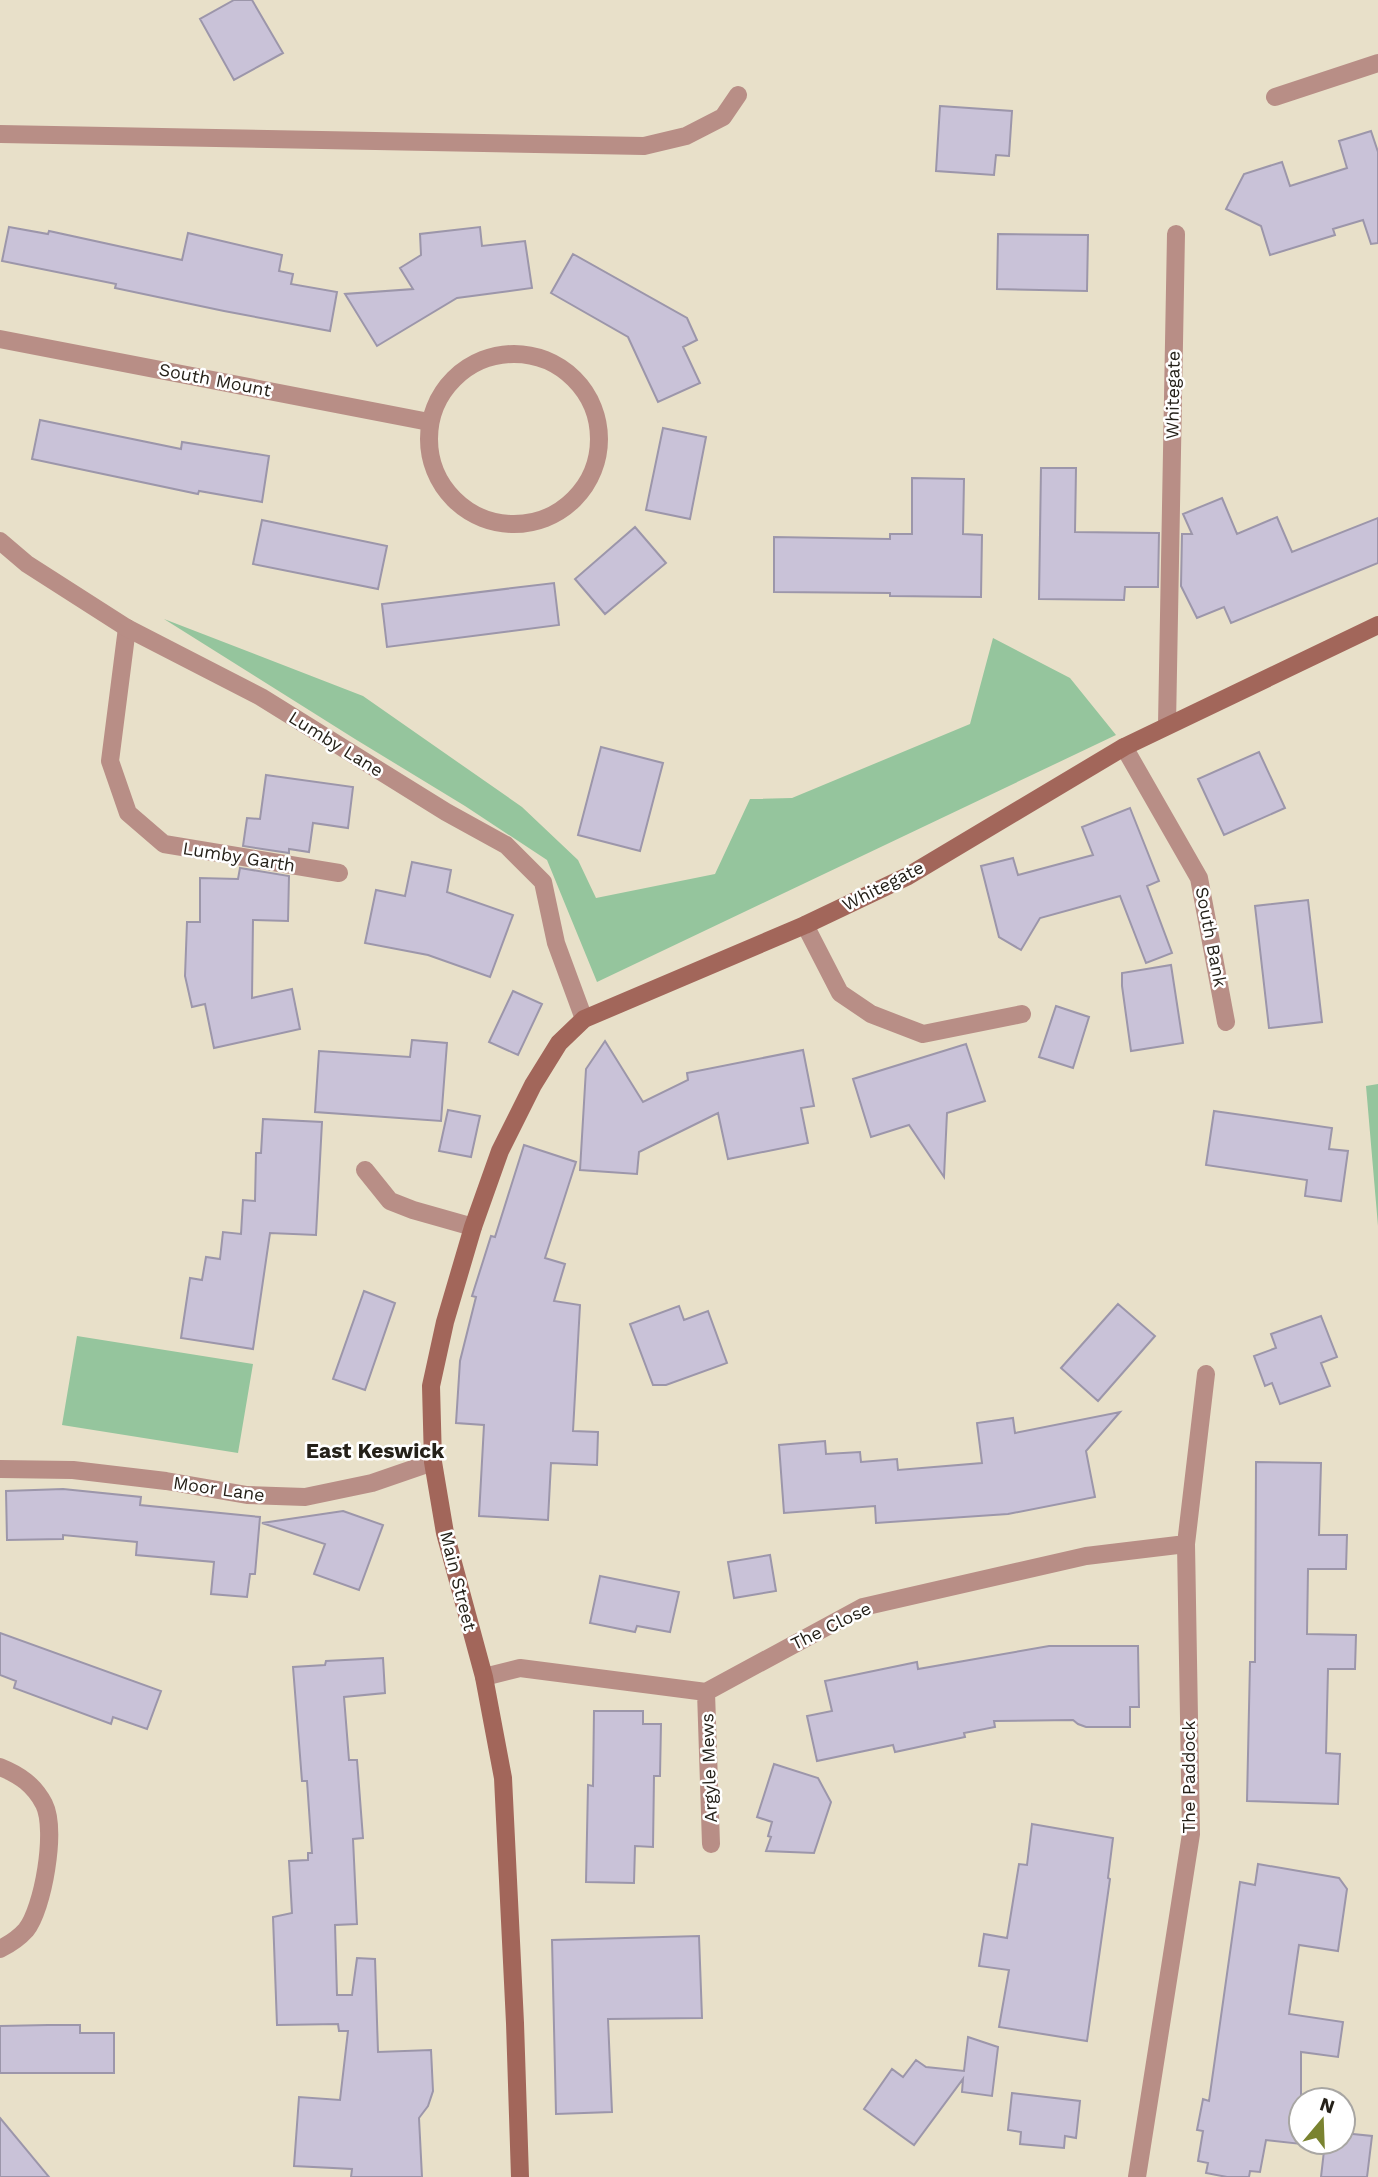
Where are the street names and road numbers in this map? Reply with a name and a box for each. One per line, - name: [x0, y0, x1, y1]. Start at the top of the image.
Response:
- street label: Whitegate: [1161, 351, 1184, 439]
- street label: South Mount: [157, 358, 273, 401]
- street label: Lumby Lane: [285, 706, 387, 781]
- street label: Lumby Garth: [181, 837, 297, 876]
- street label: Whitegate: [839, 856, 927, 915]
- street label: South Bank: [1191, 885, 1231, 989]
- street label: Moor Lane: [172, 1472, 266, 1505]
- street label: Main Street: [436, 1529, 481, 1633]
- street label: The Close: [787, 1597, 874, 1654]
- street label: Argyle Mews: [696, 1713, 721, 1823]
- street label: The Paddock: [1178, 1720, 1199, 1834]

